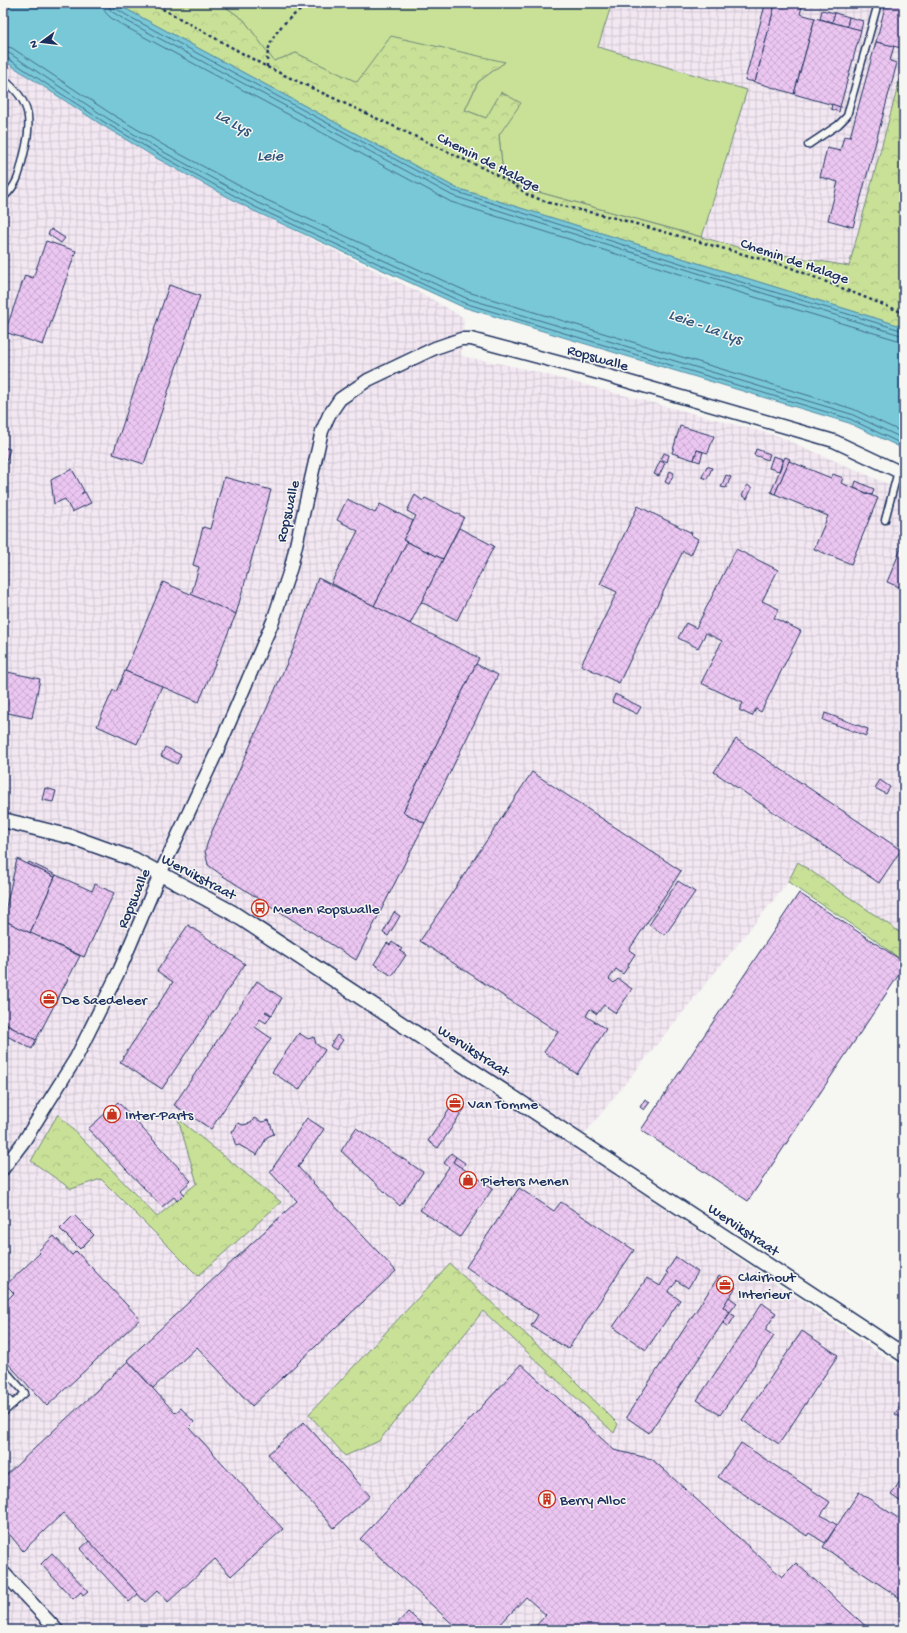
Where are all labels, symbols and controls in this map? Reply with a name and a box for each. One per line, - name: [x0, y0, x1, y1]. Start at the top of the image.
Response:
- north arrow: [22, 22, 62, 62]
- text: N: [28, 39, 41, 49]
- water label: La Lys: [211, 107, 255, 143]
- street label: Chemin de Halage: [433, 129, 543, 197]
- water label: Leie: [257, 148, 284, 167]
- street label: Chemin de Halage: [738, 235, 851, 289]
- water label: Leie - La Lys: [666, 306, 746, 351]
- street label: Ropswalle: [565, 342, 630, 376]
- street label: Ropswalle: [273, 479, 305, 544]
- street label: Wervikstraat: [158, 851, 240, 906]
- street label: Ropswalle: [114, 866, 156, 931]
- bus stop icon: Menen Ropswalle: [250, 898, 270, 918]
- place label: Menen Ropswalle: [273, 901, 380, 919]
- office icon: De Saedeleer: [39, 989, 59, 1009]
- place label: De Saedeleer: [61, 992, 148, 1010]
- street label: Wervikstraat: [434, 1022, 514, 1083]
- office icon: Van Tomme: [445, 1093, 465, 1113]
- place label: Van Tomme: [467, 1096, 538, 1114]
- shop icon: Inter-Parts: [102, 1104, 122, 1124]
- place label: Inter-Parts: [125, 1107, 194, 1125]
- shop icon: Pieters Menen: [458, 1170, 478, 1190]
- place label: Pieters Menen: [480, 1173, 569, 1191]
- street label: Wervikstraat: [704, 1200, 783, 1262]
- place label: Clairhout Interieur: [738, 1269, 797, 1304]
- office icon: Clairhout Interieur: [715, 1275, 735, 1295]
- building icon: Berry Alloc: [537, 1489, 557, 1509]
- place label: Berry Alloc: [559, 1492, 626, 1510]

